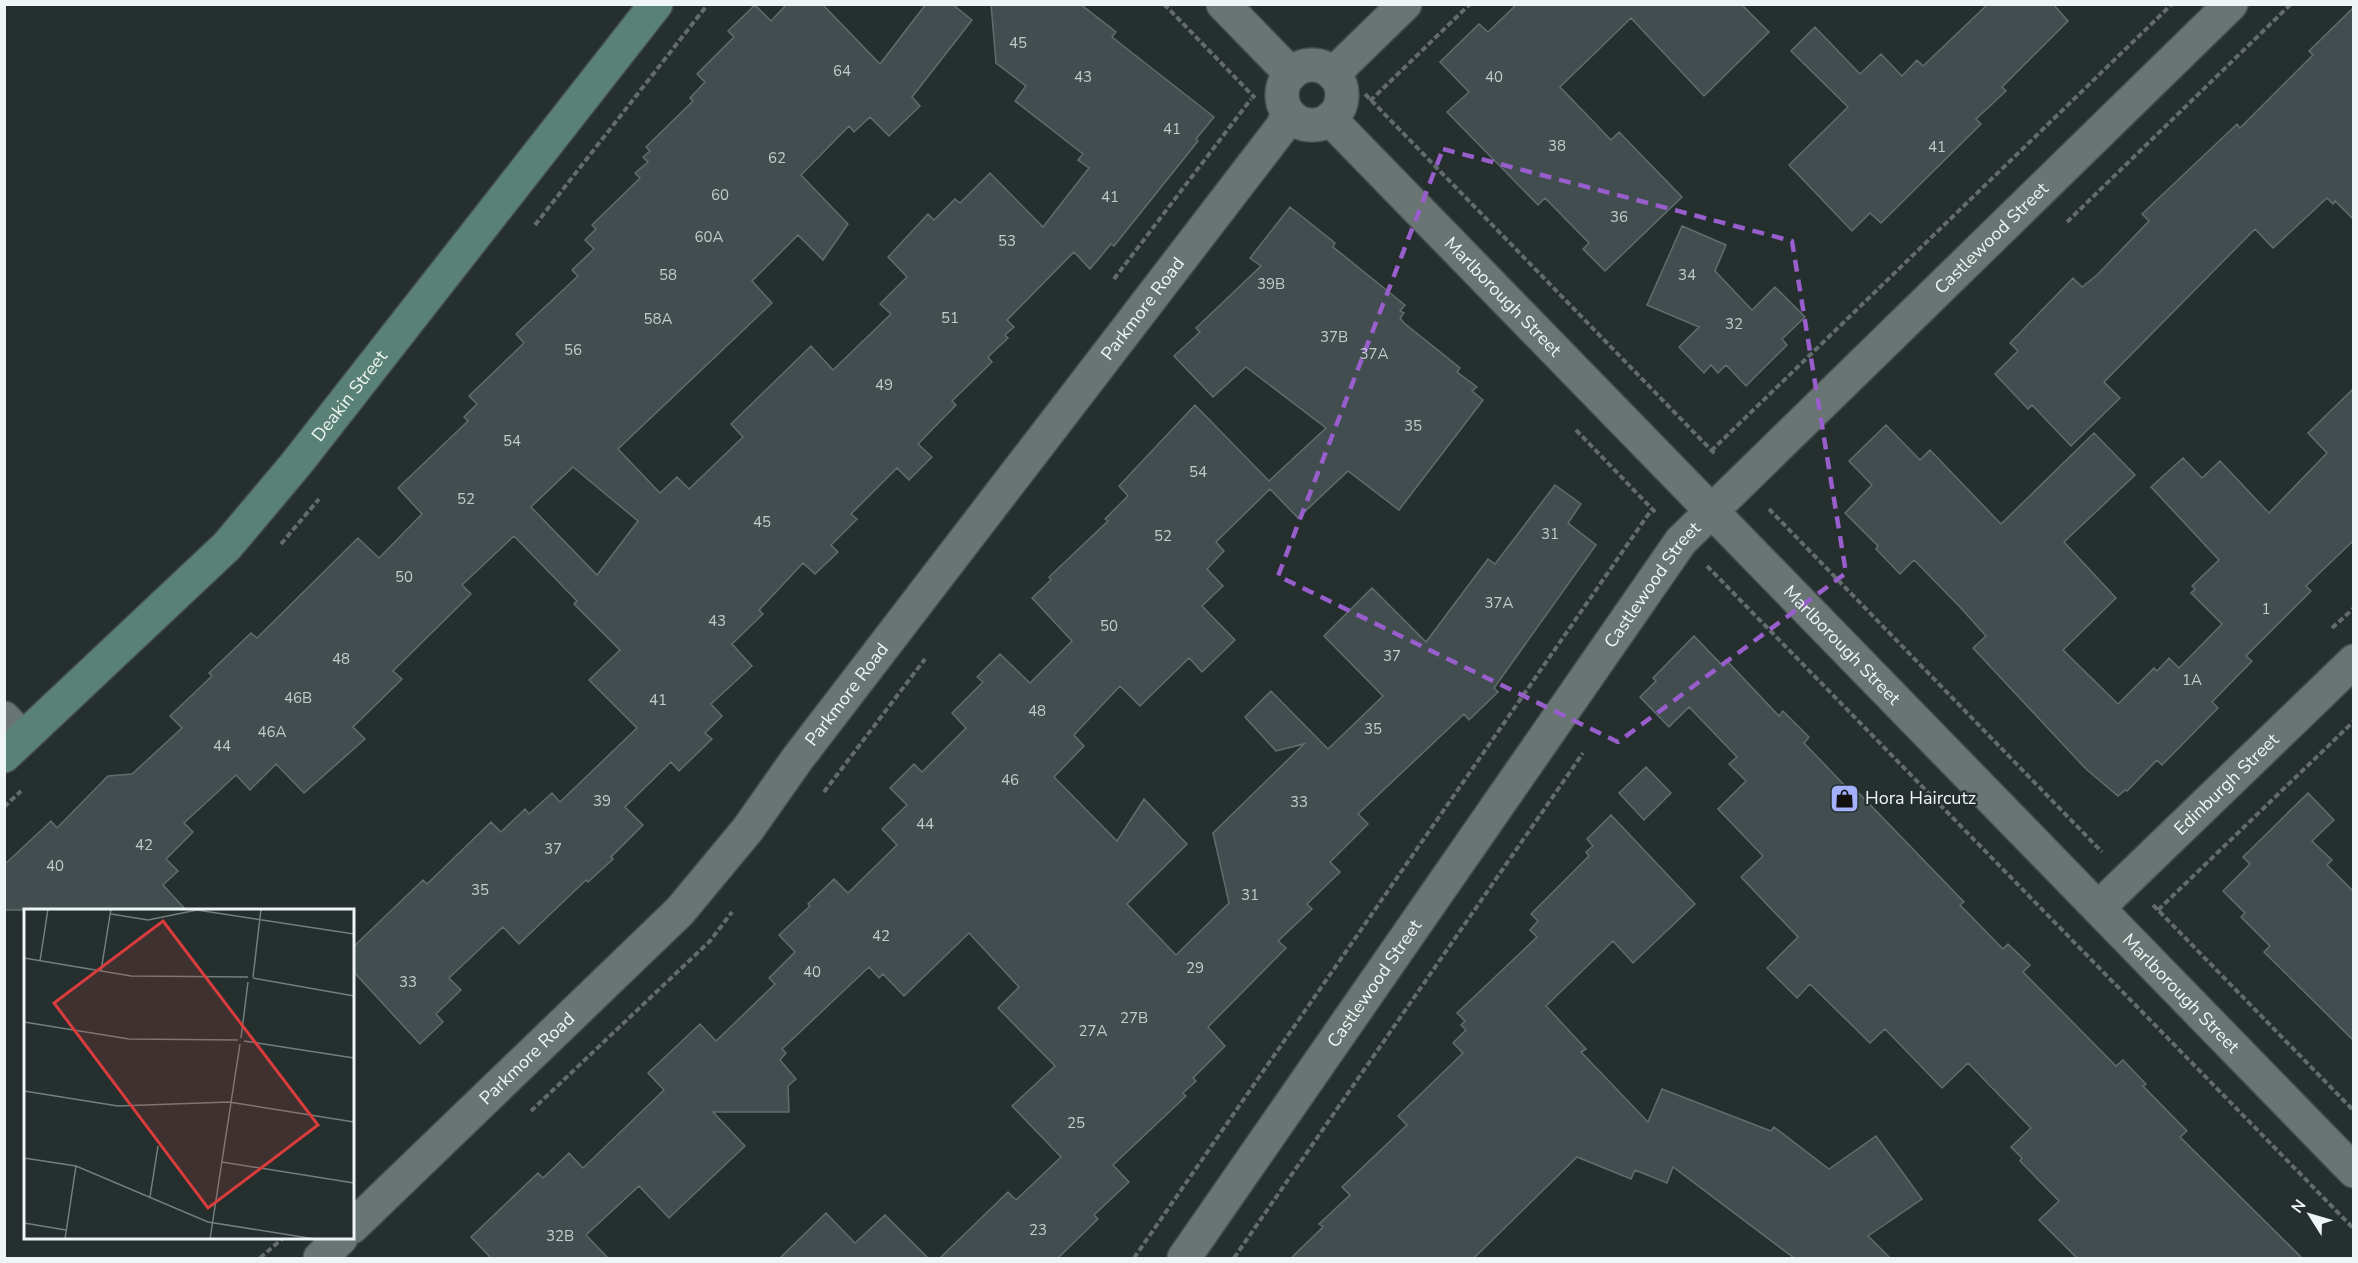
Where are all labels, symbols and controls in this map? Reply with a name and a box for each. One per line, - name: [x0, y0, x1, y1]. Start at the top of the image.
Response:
- house number: 45: [1009, 33, 1027, 53]
- house number: 64: [833, 61, 851, 81]
- house number: 43: [1074, 67, 1092, 87]
- house number: 40: [1485, 67, 1503, 87]
- house number: 41: [1163, 119, 1181, 139]
- house number: 38: [1548, 136, 1566, 156]
- house number: 41: [1928, 137, 1946, 157]
- house number: 62: [768, 148, 786, 168]
- street label: Castlewood Street: [1929, 177, 2054, 299]
- house number: 60: [711, 185, 729, 205]
- house number: 41: [1101, 187, 1119, 207]
- house number: 36: [1610, 207, 1628, 227]
- house number: 60A: [695, 227, 724, 247]
- house number: 53: [998, 231, 1016, 251]
- street label: Marlborough Street: [1439, 232, 1567, 362]
- street label: Parkmore Road: [1095, 252, 1190, 365]
- house number: 58: [659, 265, 677, 285]
- house number: 34: [1678, 265, 1696, 285]
- house number: 39B: [1257, 274, 1285, 294]
- house number: 51: [941, 308, 959, 328]
- house number: 58A: [644, 309, 673, 329]
- house number: 32: [1725, 314, 1743, 334]
- house number: 37B: [1320, 327, 1348, 347]
- house number: 56: [564, 340, 582, 360]
- house number: 37A: [1360, 344, 1389, 364]
- street label: Deakin Street: [306, 345, 393, 446]
- house number: 49: [875, 375, 893, 395]
- house number: 35: [1404, 416, 1422, 436]
- house number: 54: [503, 431, 521, 451]
- house number: 54: [1189, 462, 1207, 482]
- house number: 52: [457, 489, 475, 509]
- house number: 45: [753, 512, 771, 532]
- street label: Castlewood Street: [1598, 516, 1706, 653]
- house number: 31: [1541, 524, 1559, 544]
- house number: 52: [1154, 526, 1172, 546]
- house number: 50: [395, 567, 413, 587]
- street label: Marlborough Street: [1778, 580, 1906, 711]
- house number: 37A: [1485, 593, 1514, 613]
- house number: 1: [2261, 599, 2271, 619]
- house number: 43: [708, 611, 726, 631]
- house number: 50: [1100, 616, 1118, 636]
- street label: Parkmore Road: [800, 638, 894, 751]
- house number: 37: [1383, 646, 1401, 666]
- house number: 48: [332, 649, 350, 669]
- house number: 1A: [2182, 670, 2202, 690]
- house number: 46B: [284, 688, 312, 708]
- house number: 41: [649, 690, 667, 710]
- house number: 48: [1028, 701, 1046, 721]
- house number: 35: [1364, 719, 1382, 739]
- house number: 46A: [258, 722, 287, 742]
- street label: Edinburgh Street: [2169, 727, 2284, 840]
- house number: 44: [213, 736, 231, 756]
- house number: 46: [1001, 770, 1019, 790]
- shop icon: Hora Haircutz: [1828, 782, 1860, 814]
- place label: Hora Haircutz: [1865, 786, 1976, 810]
- house number: 39: [593, 791, 611, 811]
- house number: 33: [1290, 792, 1308, 812]
- house number: 44: [916, 814, 934, 834]
- house number: 42: [135, 835, 153, 855]
- house number: 37: [544, 839, 562, 859]
- house number: 40: [46, 856, 64, 876]
- house number: 35: [471, 880, 489, 900]
- house number: 31: [1241, 885, 1259, 905]
- inset map: [24, 909, 354, 1239]
- street label: Castlewood Street: [1322, 914, 1427, 1052]
- house number: 42: [872, 926, 890, 946]
- street label: Marlborough Street: [2117, 928, 2245, 1059]
- house number: 29: [1186, 958, 1204, 978]
- house number: 40: [803, 962, 821, 982]
- house number: 33: [399, 972, 417, 992]
- street label: Parkmore Road: [474, 1007, 580, 1110]
- house number: 27B: [1120, 1008, 1148, 1028]
- house number: 27A: [1079, 1021, 1108, 1041]
- house number: 25: [1067, 1113, 1085, 1133]
- north arrow: [2280, 1185, 2340, 1245]
- text: N: [2286, 1195, 2311, 1218]
- house number: 23: [1029, 1220, 1047, 1240]
- house number: 32B: [546, 1226, 574, 1246]

